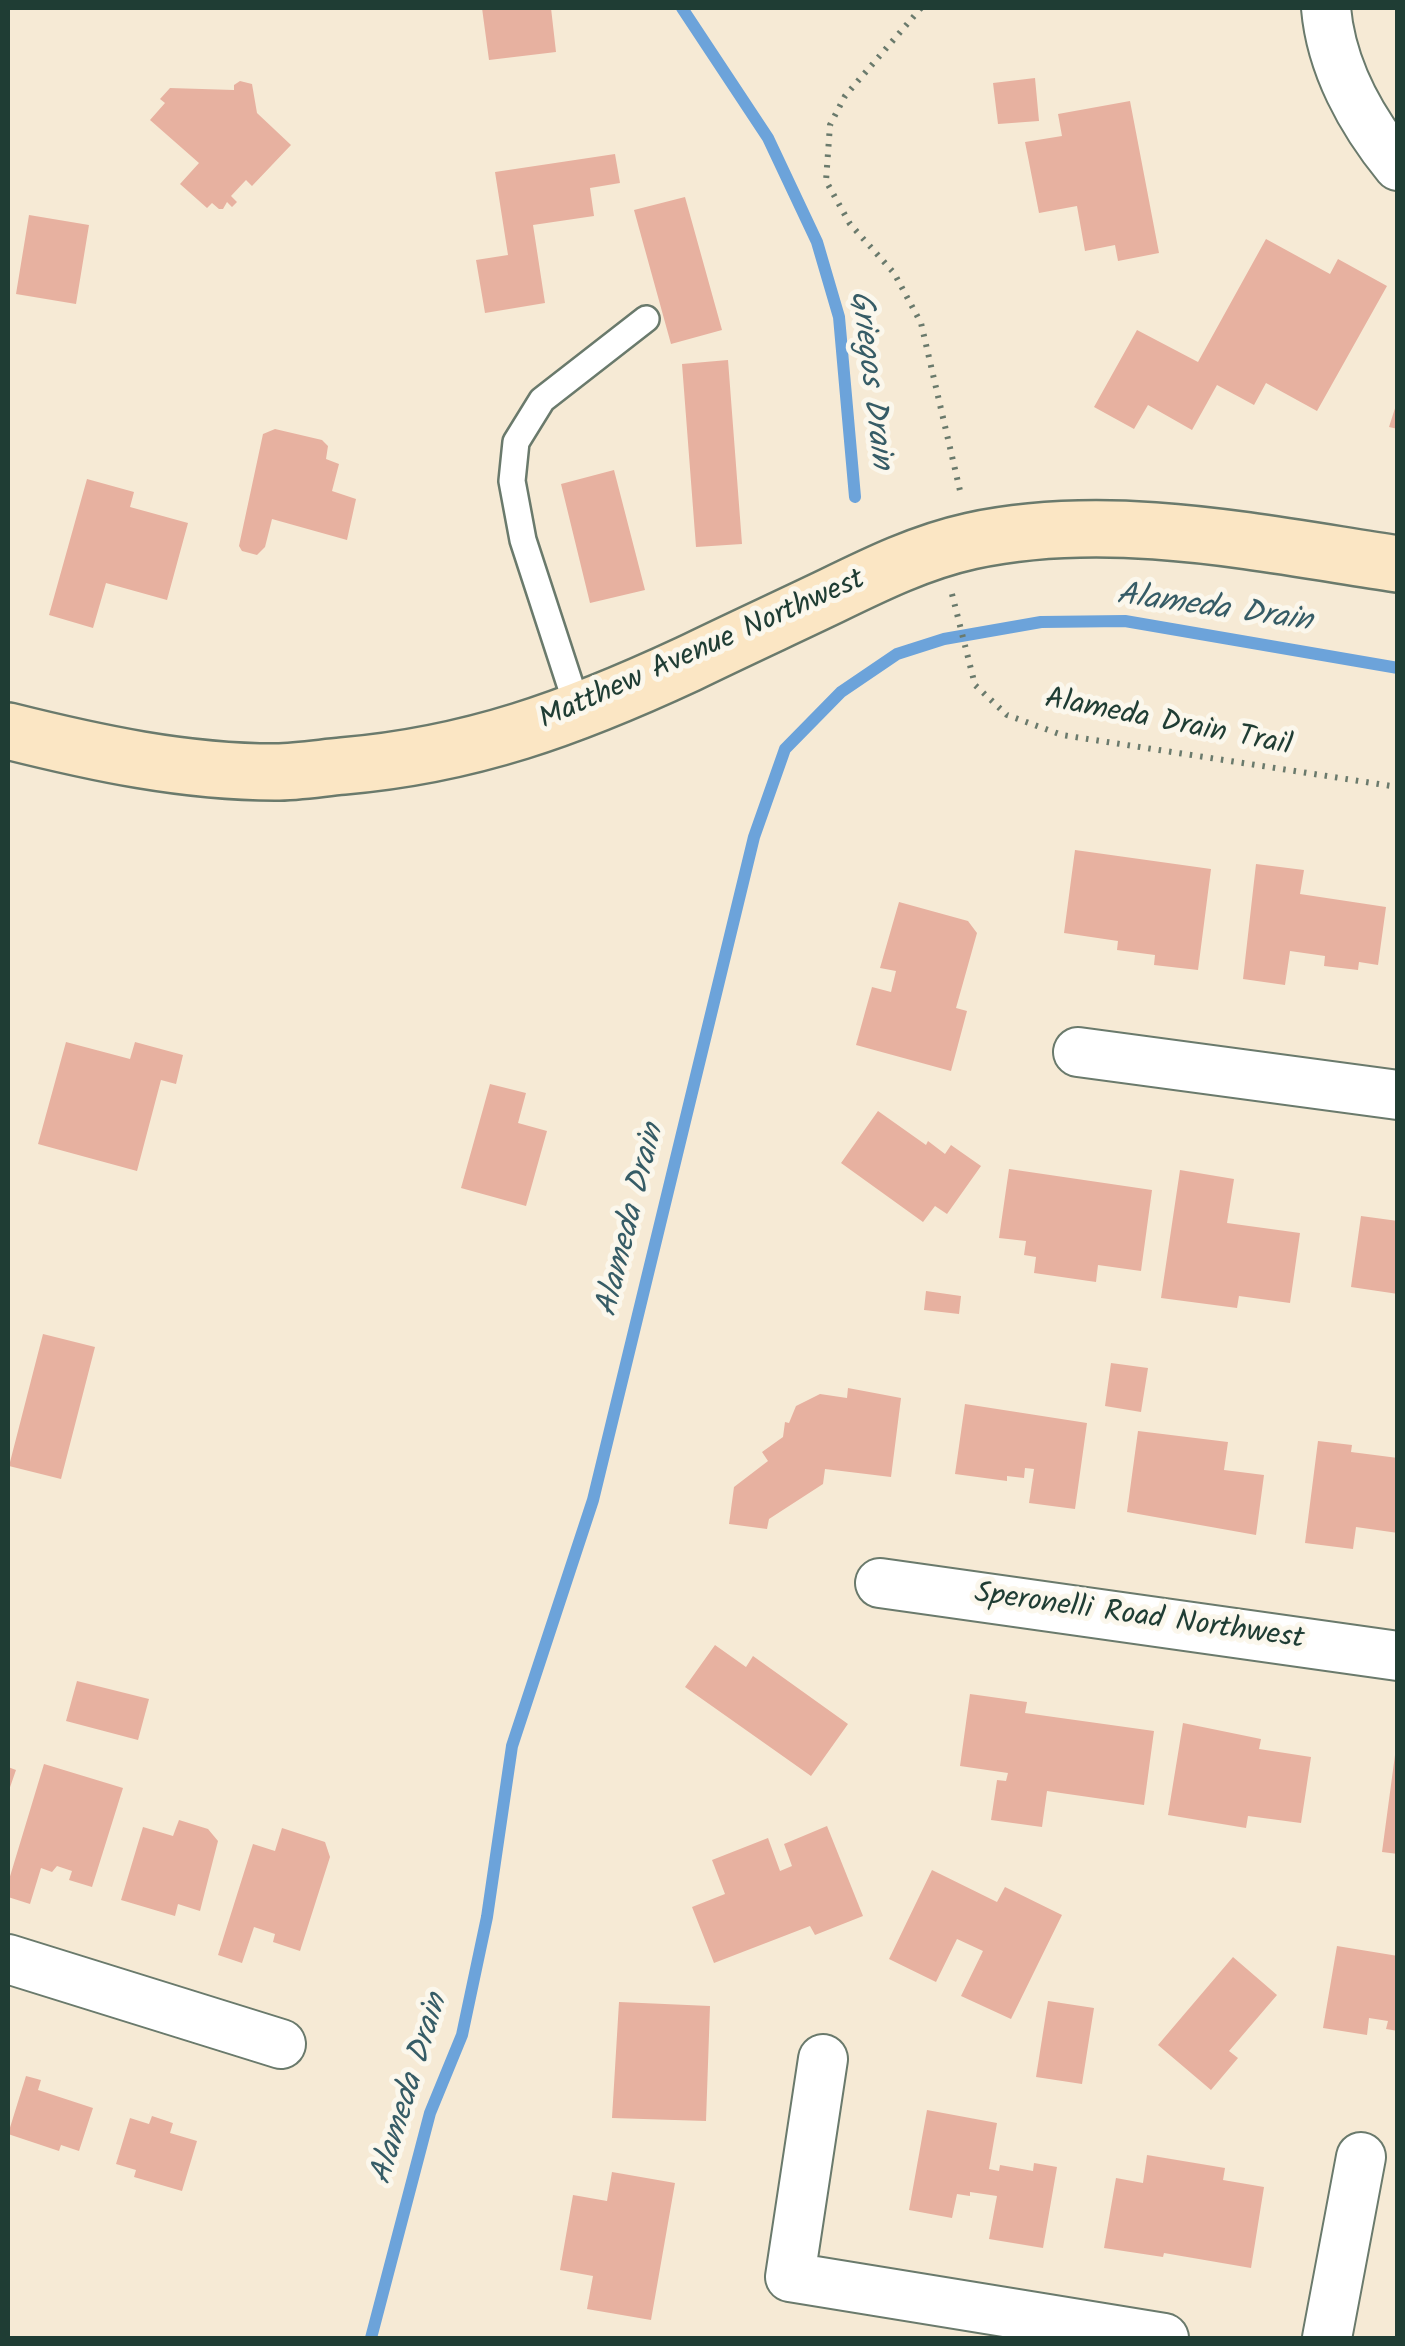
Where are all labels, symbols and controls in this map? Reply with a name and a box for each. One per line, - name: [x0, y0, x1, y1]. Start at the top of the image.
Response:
- water label: Griegos Drain: [838, 289, 898, 471]
- street label: Matthew Avenue Northwest: [535, 564, 871, 740]
- water label: Alameda Drain: [1114, 578, 1314, 644]
- street label: Alameda Drain Trail: [1041, 683, 1295, 767]
- water label: Alameda Drain: [591, 1121, 675, 1321]
- street label: Speronelli Road Northwest: [972, 1578, 1306, 1660]
- water label: Alameda Drain: [365, 1990, 459, 2190]

